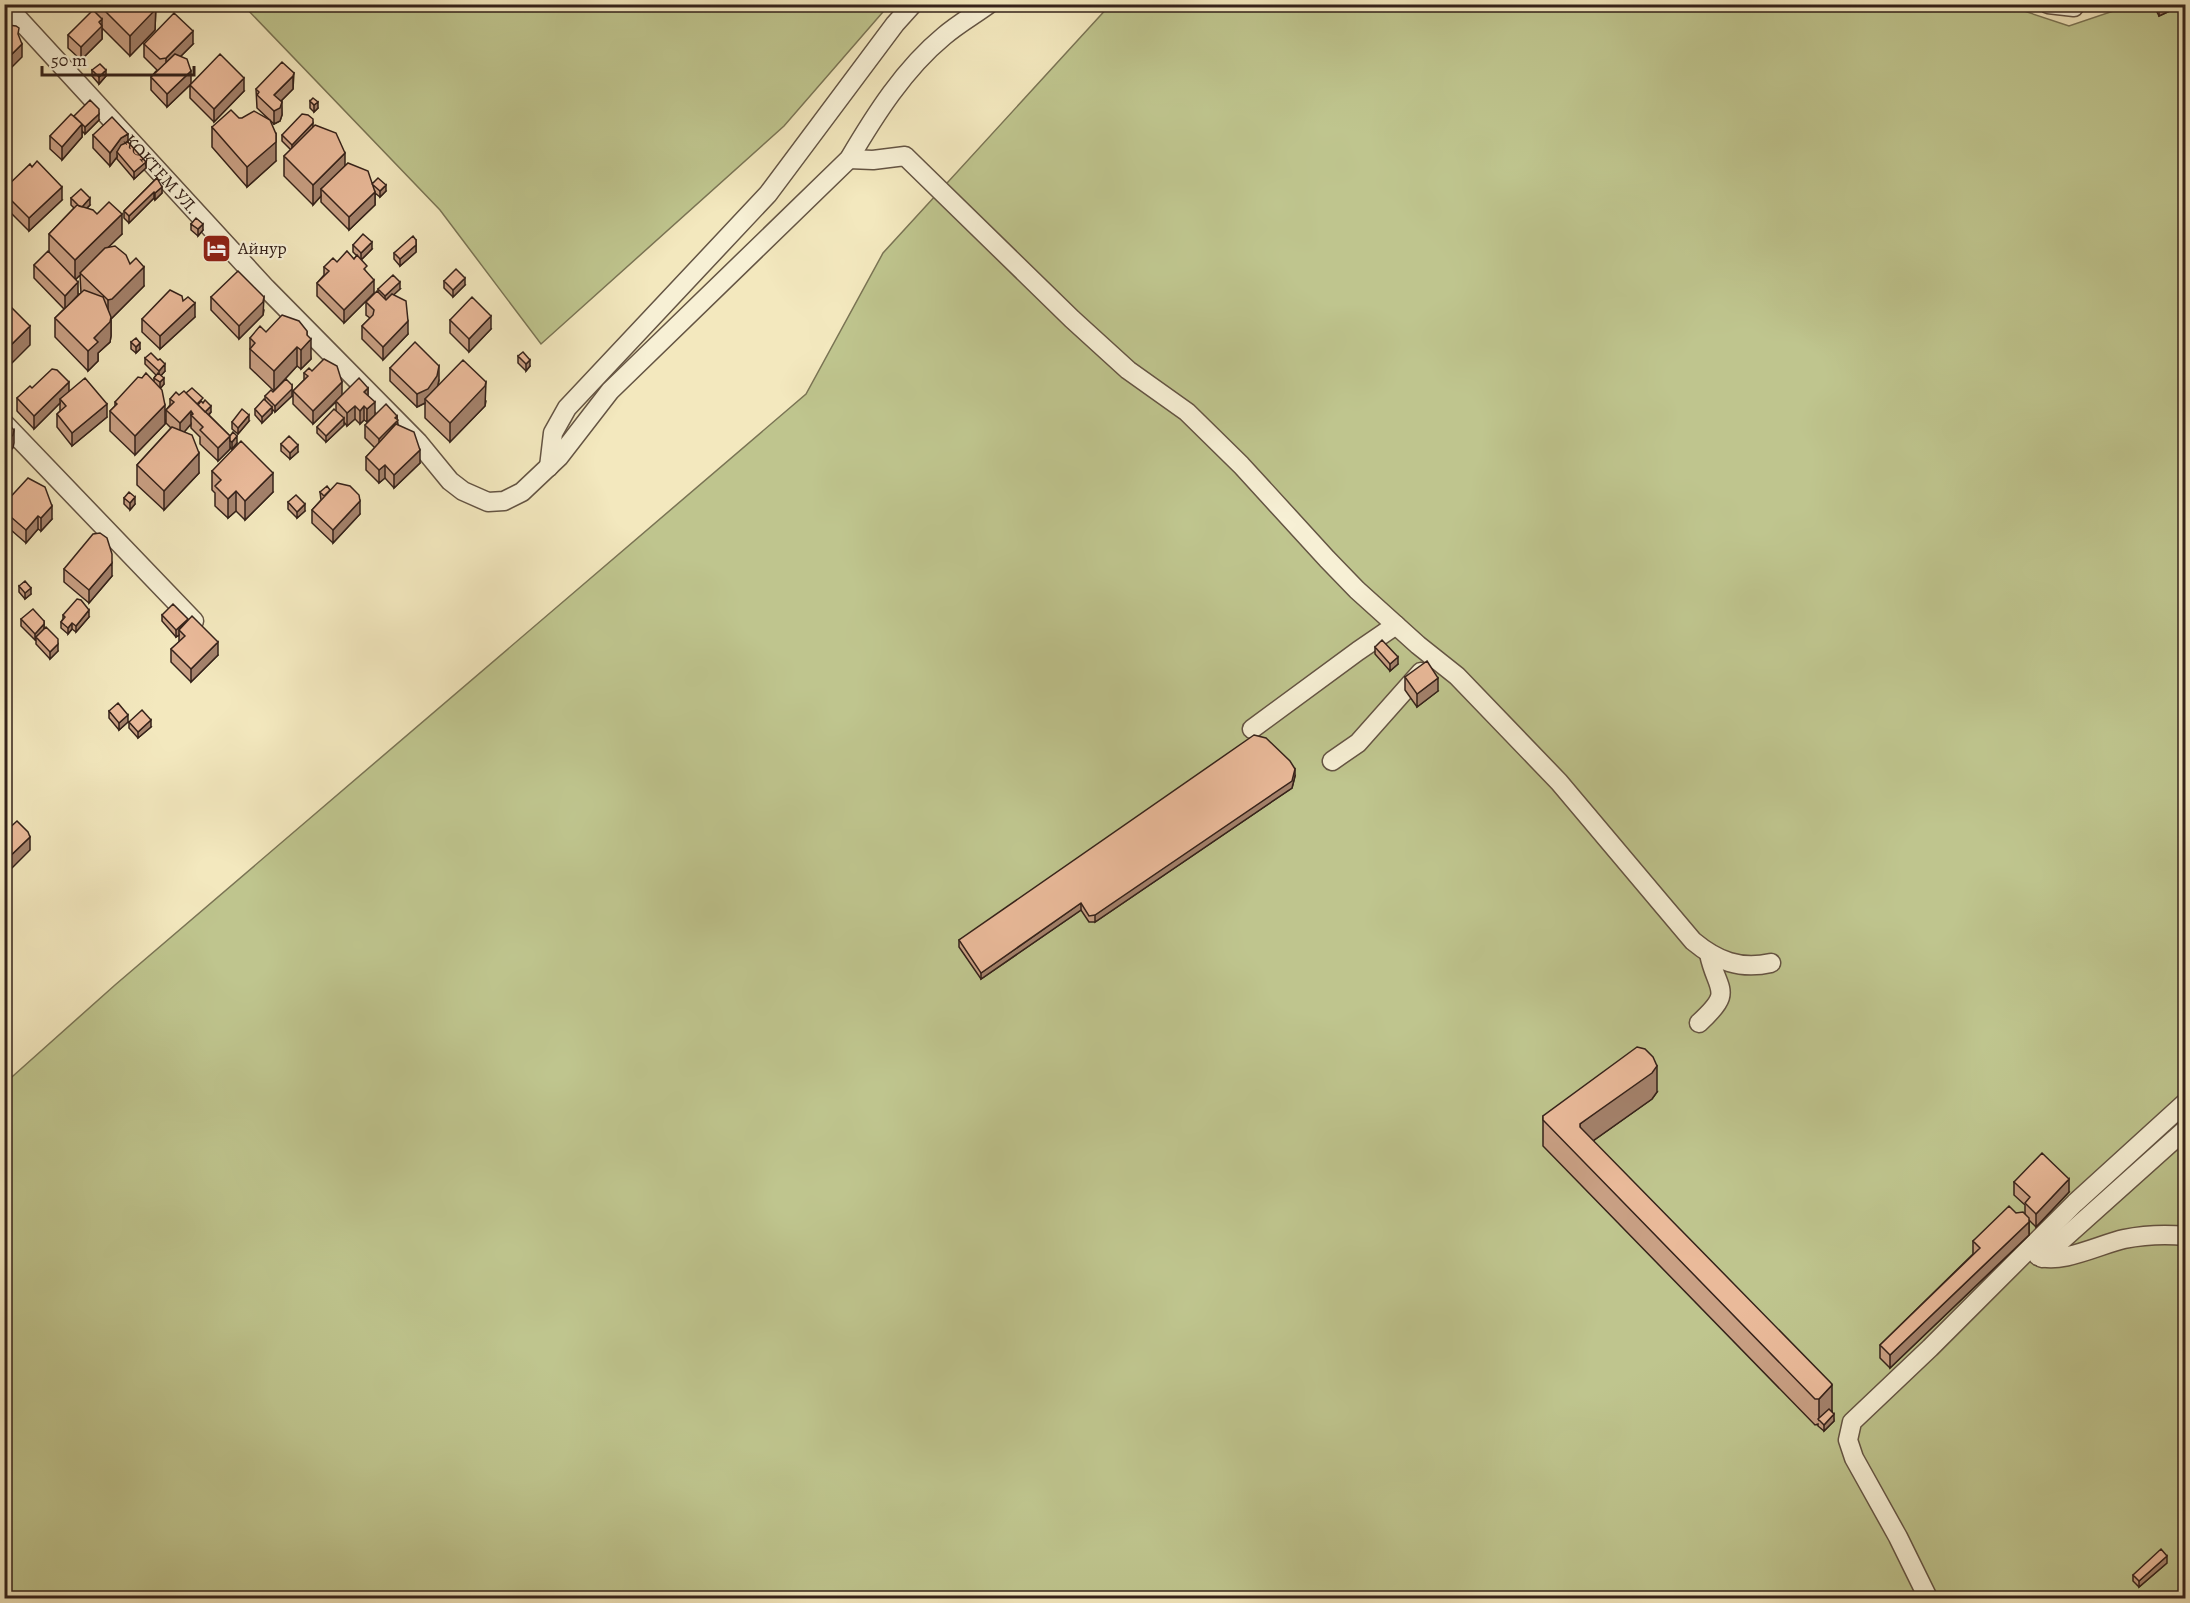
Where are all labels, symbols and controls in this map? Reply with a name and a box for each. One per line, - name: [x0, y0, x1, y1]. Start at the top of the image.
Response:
- scale bar: [42, 39, 194, 77]
- text: 50 m: [51, 48, 87, 72]
- street label: КОКТЕМ УЛ.: [118, 129, 204, 219]
- hotel icon: Айнур: [201, 232, 233, 264]
- place label: Айнур: [237, 236, 287, 260]

